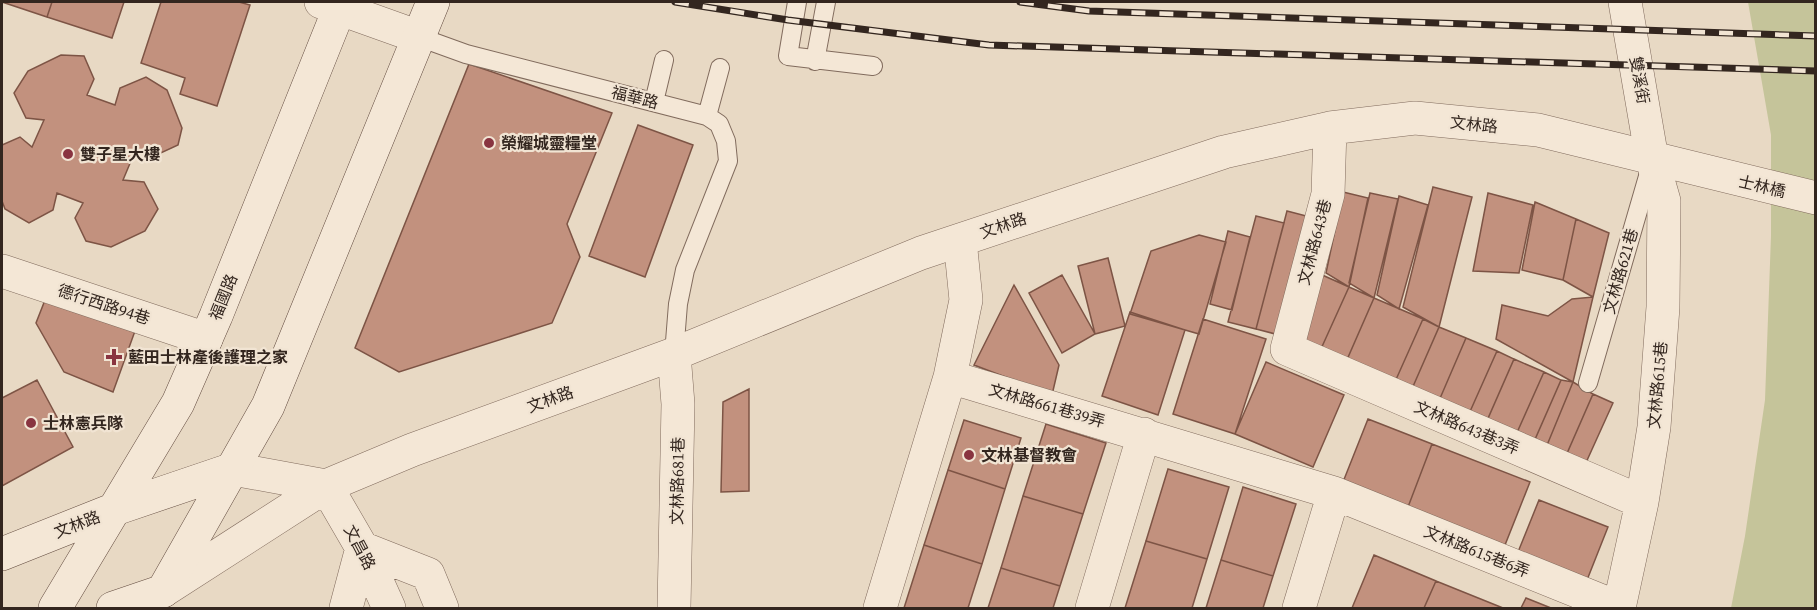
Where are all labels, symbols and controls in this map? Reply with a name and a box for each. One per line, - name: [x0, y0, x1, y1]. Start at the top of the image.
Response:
- street label: 雙溪街: [1625, 54, 1655, 106]
- street label: 福華路: [609, 81, 661, 113]
- street label: 文林路: [1449, 111, 1499, 137]
- place label: 榮耀城靈糧堂: [501, 132, 597, 154]
- marker: 榮耀城靈糧堂: [482, 136, 496, 150]
- place label: 雙子星大樓: [80, 143, 160, 165]
- marker: 雙子星大樓: [61, 147, 75, 161]
- street label: 士林橋: [1736, 170, 1788, 202]
- street label: 文林路643巷: [1292, 197, 1336, 287]
- street label: 文林路: [977, 207, 1029, 243]
- street label: 文林路621巷: [1597, 226, 1643, 316]
- street label: 福國路: [204, 271, 242, 323]
- street label: 德行西路94巷: [55, 279, 153, 329]
- street label: 文林路615巷: [1642, 340, 1672, 430]
- place label: 藍田士林產後護理之家: [128, 346, 288, 368]
- marker: 藍田士林產後護理之家: [105, 348, 123, 366]
- street label: 文林路661巷39弄: [986, 378, 1108, 432]
- street label: 文林路: [524, 380, 576, 418]
- street label: 文林路643巷3弄: [1411, 395, 1523, 459]
- place label: 士林憲兵隊: [43, 412, 123, 434]
- marker: 士林憲兵隊: [24, 416, 38, 430]
- street label: 文林路681巷: [665, 437, 689, 525]
- place label: 文林基督教會: [981, 444, 1077, 466]
- marker: 文林基督教會: [962, 448, 976, 462]
- street label: 文林路: [51, 505, 103, 543]
- street label: 文林路615巷6弄: [1421, 520, 1533, 582]
- street label: 文昌路: [339, 521, 381, 573]

